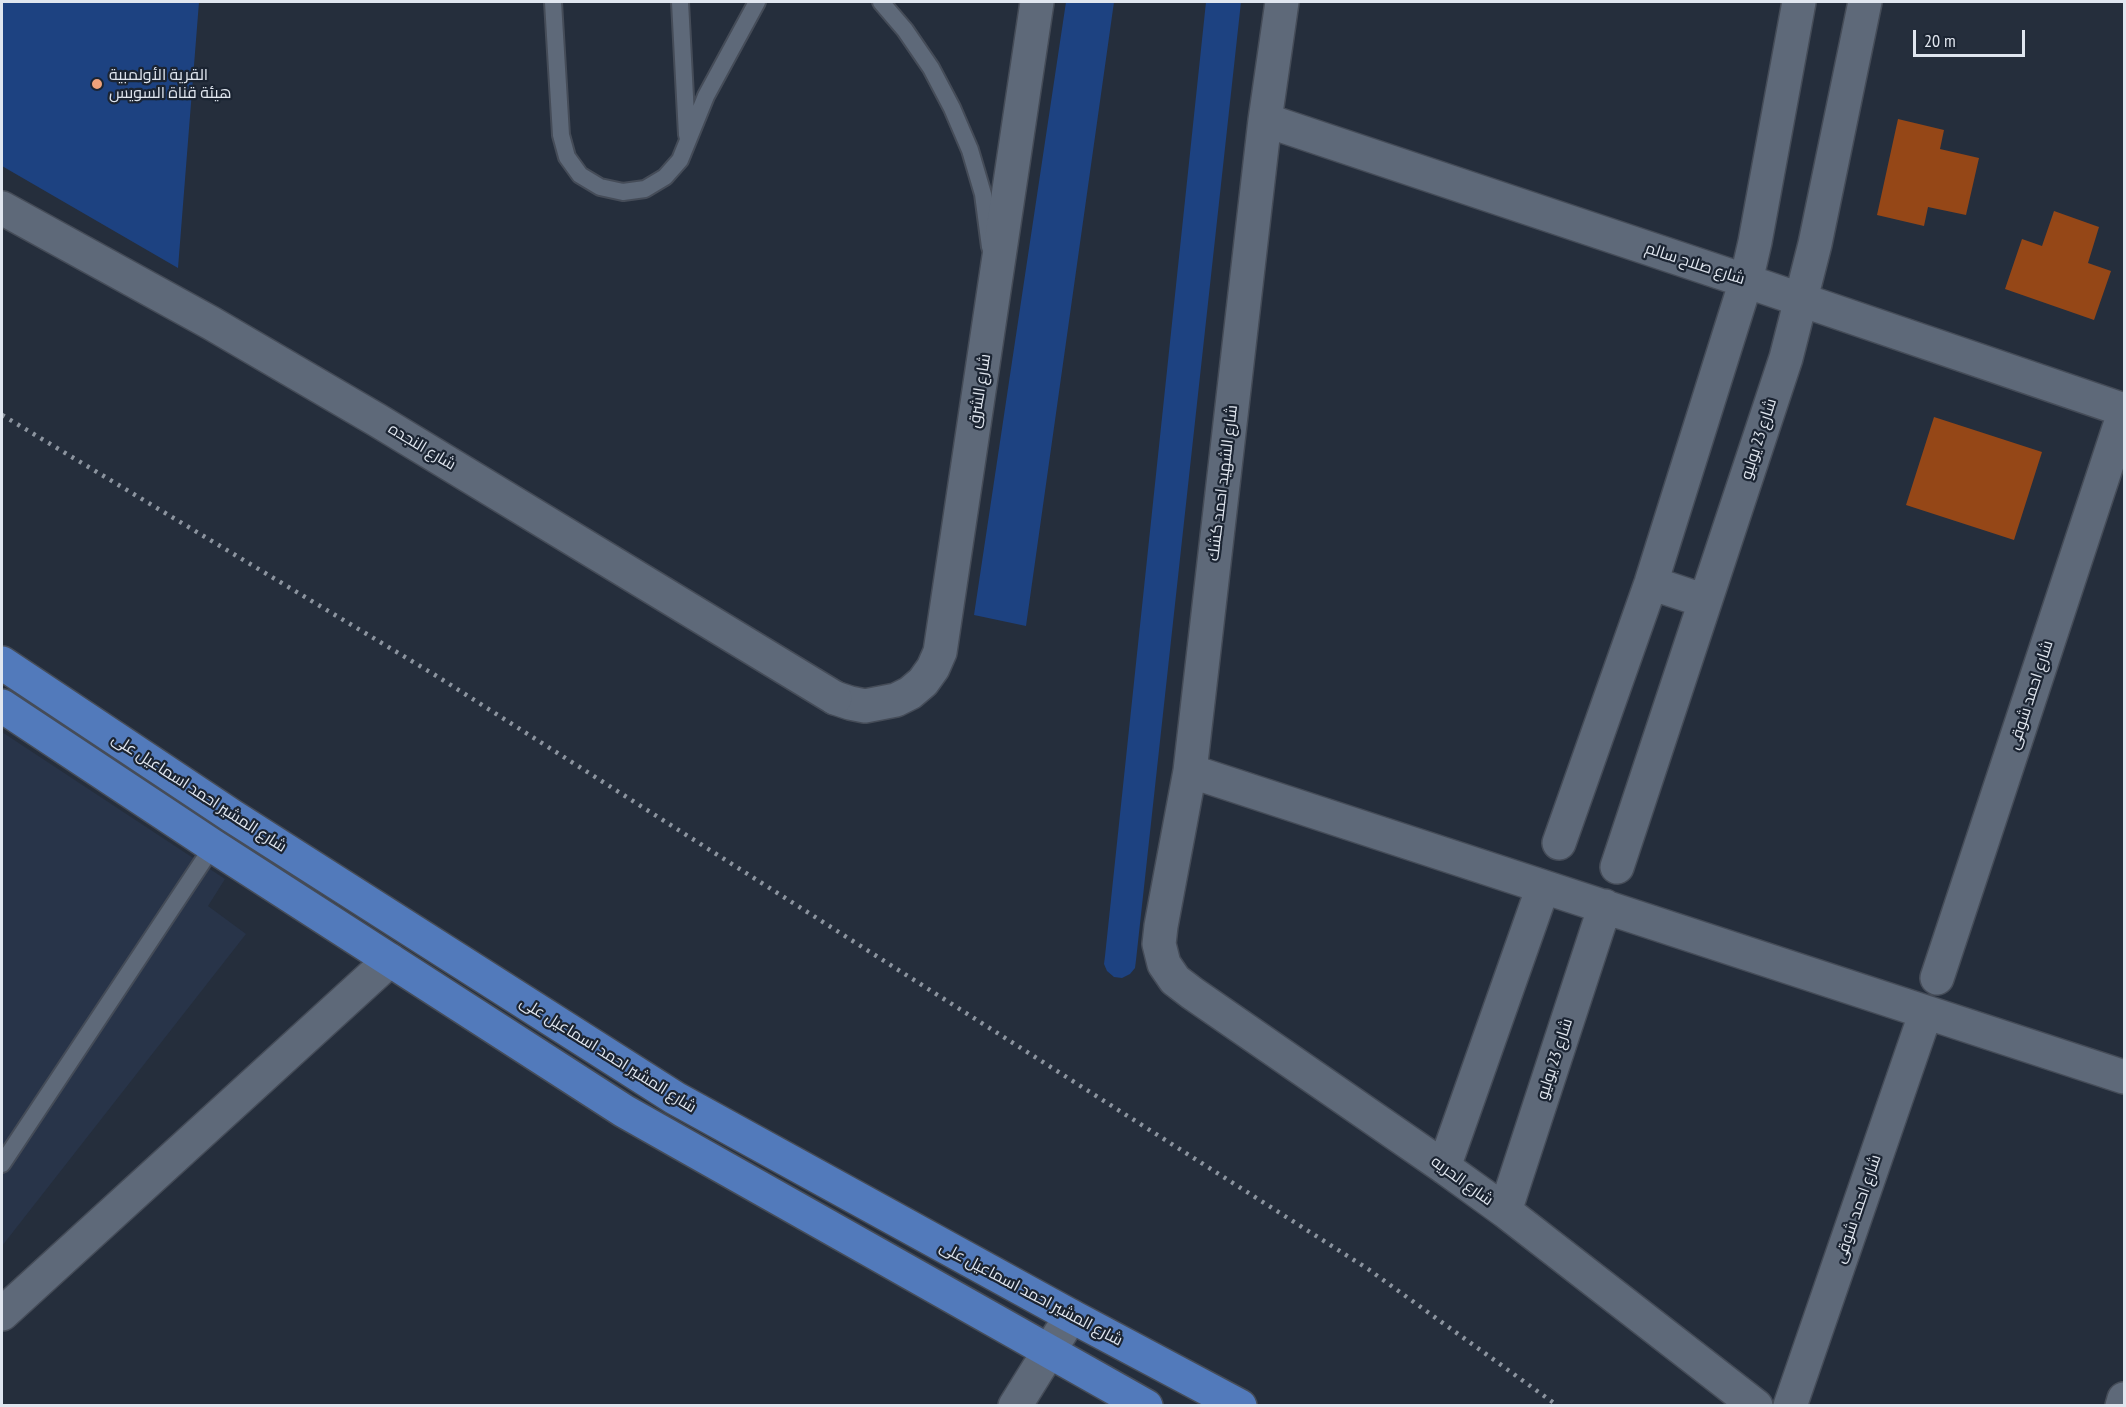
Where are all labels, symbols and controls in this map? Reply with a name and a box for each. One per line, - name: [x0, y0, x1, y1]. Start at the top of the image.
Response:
- scale bar: [1916, 18, 2028, 56]
- text: 20 m: [1924, 29, 1956, 52]
- place label: القرية الأولمبية هيئة قناة السويس: [109, 65, 232, 103]
- marker: القرية الأولمبية هيئة قناة السويس: [90, 77, 104, 91]
- street label: شارع صلاح سالم: [1643, 239, 1747, 289]
- street label: شارع الشرق: [965, 352, 995, 430]
- street label: شارع 23 يوليو: [1737, 396, 1781, 482]
- street label: شارع الشهيد احمد كشك: [1204, 404, 1242, 562]
- street label: شارع النجده: [385, 419, 459, 475]
- street label: شارع احمد شوقى: [2004, 638, 2058, 752]
- street label: شارع المشير احمد اسماعيل على: [108, 729, 290, 857]
- street label: شارع المشير احمد اسماعيل على: [516, 993, 700, 1117]
- street label: شارع 23 يوليو: [1533, 1016, 1577, 1102]
- street label: شارع الحريه: [1427, 1152, 1497, 1210]
- street label: شارع احمد شوقى: [1830, 1152, 1886, 1266]
- street label: شارع المشير احمد اسماعيل على: [936, 1237, 1126, 1351]

